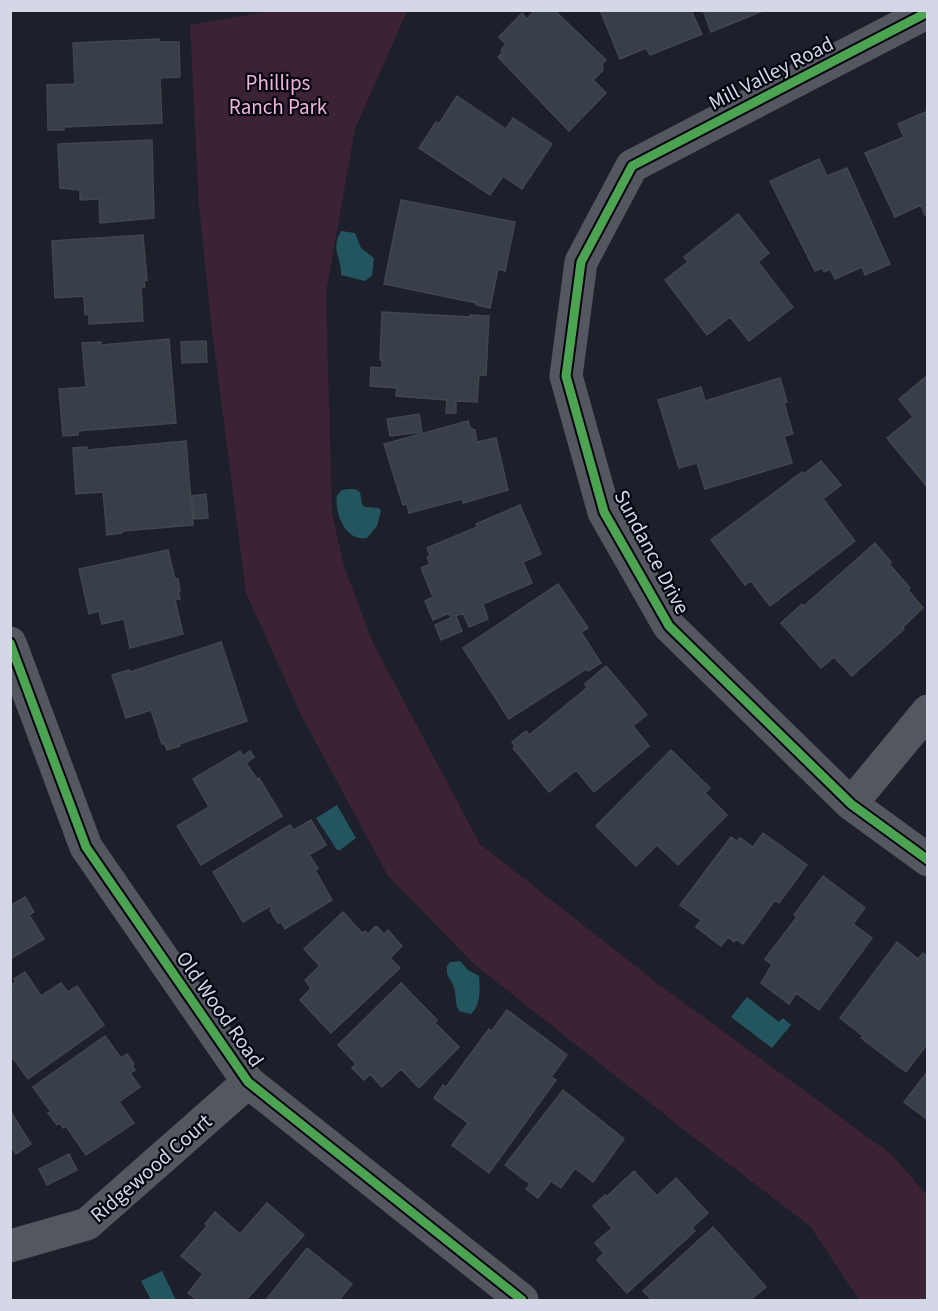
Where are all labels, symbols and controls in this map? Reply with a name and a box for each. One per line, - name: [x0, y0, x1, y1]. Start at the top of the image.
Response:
- street label: Mill Valley Road: [703, 29, 839, 117]
- park label: Phillips Ranch Park: [229, 68, 328, 122]
- street label: Sundance Drive: [607, 484, 697, 620]
- street label: Old Wood Road: [169, 945, 271, 1073]
- street label: Ridgewood Court: [84, 1107, 218, 1229]

